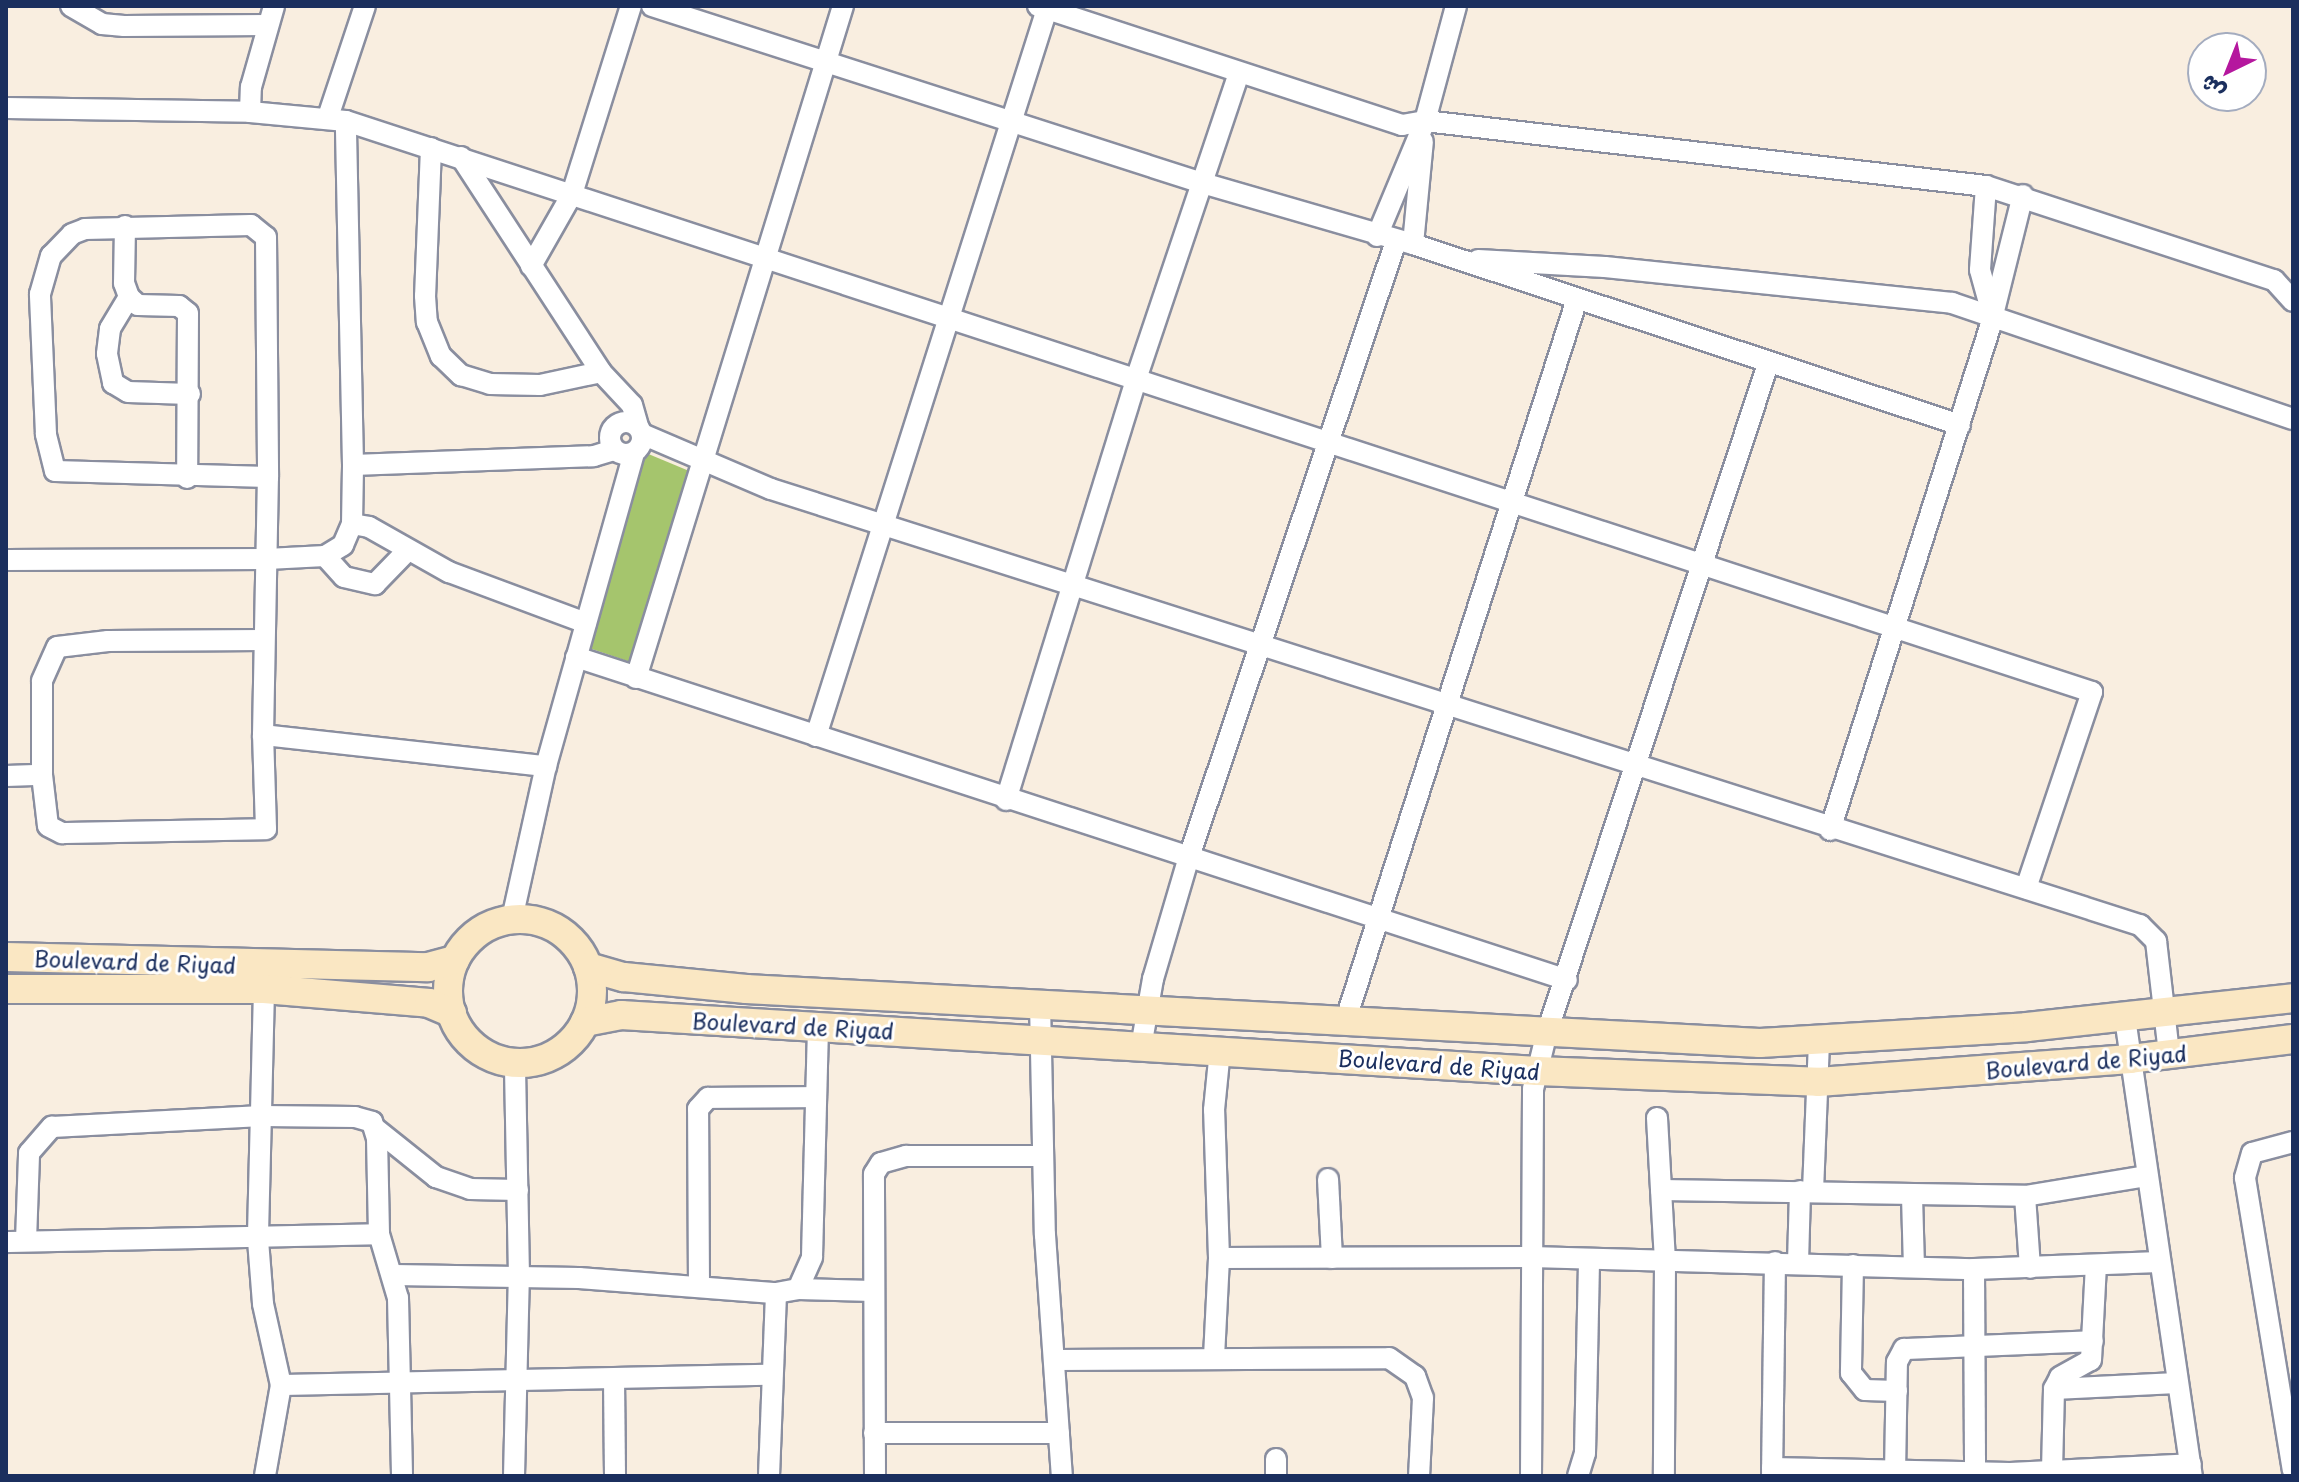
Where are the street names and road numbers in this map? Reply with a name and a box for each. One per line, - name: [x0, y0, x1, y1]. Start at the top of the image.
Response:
- street label: Boulevard de Riyad: [33, 944, 237, 978]
- street label: Boulevard de Riyad: [691, 1007, 895, 1043]
- street label: Boulevard de Riyad: [1984, 1039, 2188, 1083]
- street label: Boulevard de Riyad: [1337, 1044, 1541, 1084]

